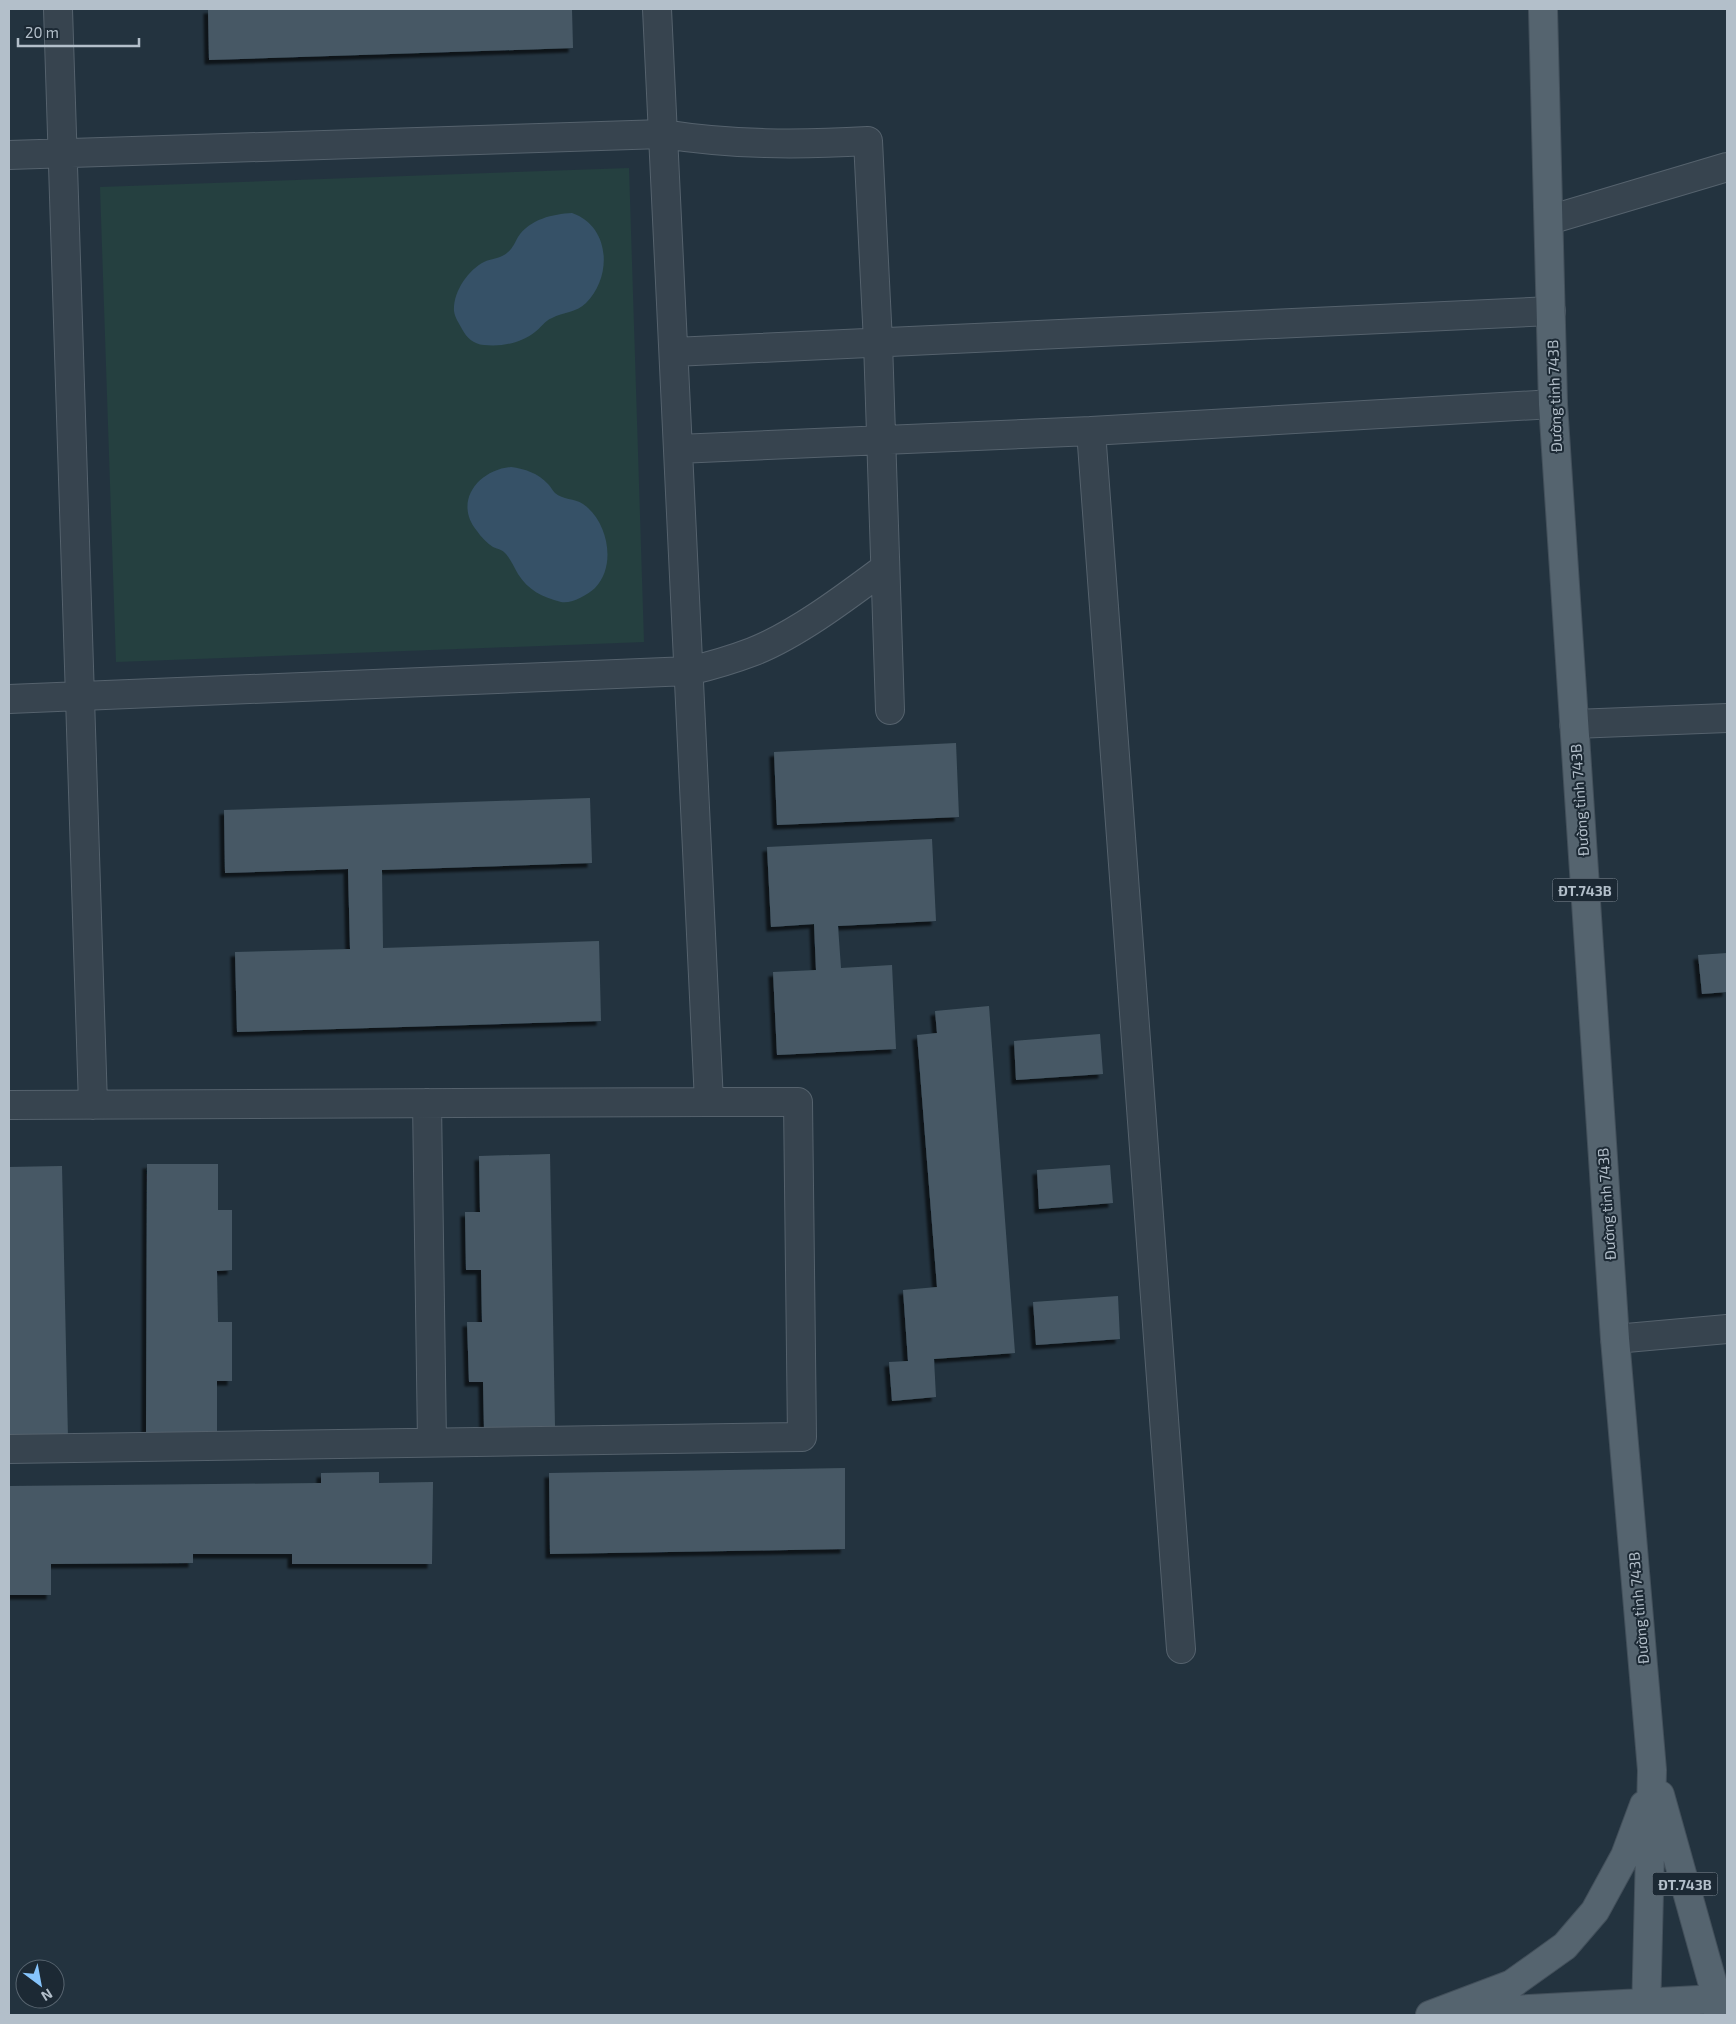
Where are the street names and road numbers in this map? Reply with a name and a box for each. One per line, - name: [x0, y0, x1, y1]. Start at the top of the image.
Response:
- street label: Đường tỉnh 743B: [1543, 339, 1565, 453]
- street label: Đường tỉnh 743B: [1566, 743, 1592, 857]
- road number: ĐT.743B: [1552, 878, 1618, 902]
- street label: Đường tỉnh 743B: [1593, 1147, 1619, 1261]
- street label: Đường tỉnh 743B: [1624, 1551, 1652, 1665]
- road number: ĐT.743B: [1652, 1872, 1718, 1896]

